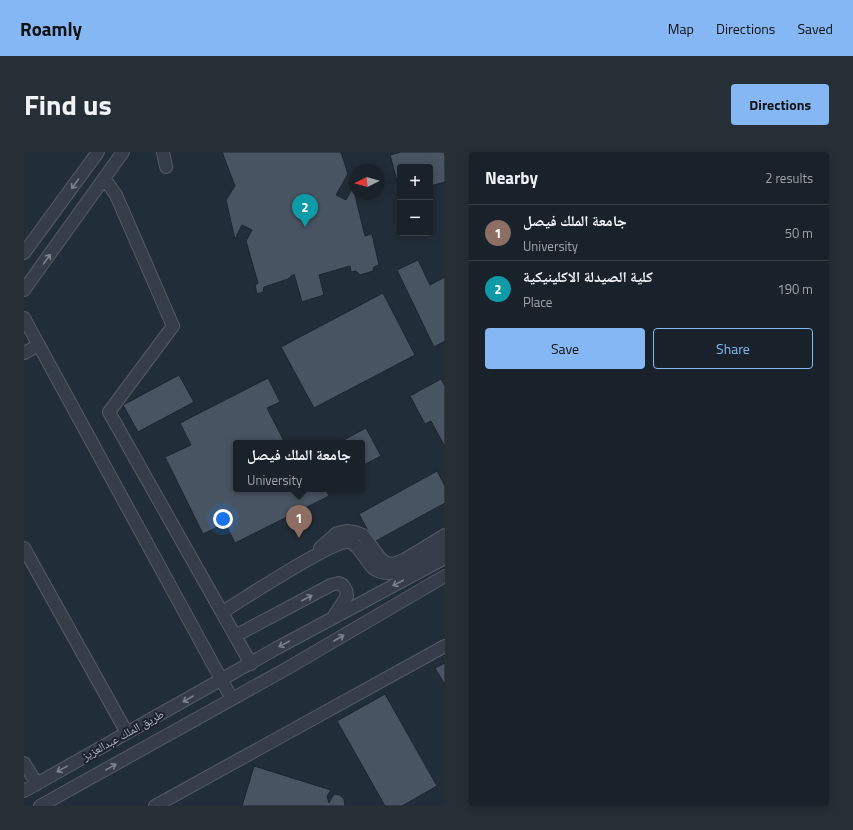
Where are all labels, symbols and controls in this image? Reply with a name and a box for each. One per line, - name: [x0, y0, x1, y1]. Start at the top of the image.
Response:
- text: Roamly: [20, 14, 82, 43]
- text: Map: [668, 18, 694, 39]
- text: Directions: [716, 18, 775, 39]
- text: Saved: [797, 18, 833, 39]
- text: Find us: [24, 83, 112, 126]
- button: Directions: [731, 84, 829, 125]
- north arrow: [349, 164, 385, 200]
- map controls: [397, 164, 433, 236]
- button: +: [397, 164, 433, 200]
- text: Nearby: [485, 165, 538, 191]
- text: 2 results: [765, 168, 813, 188]
- one-way arrow: [71, 178, 79, 189]
- pin: 2: [292, 194, 318, 227]
- button: −: [397, 200, 433, 236]
- text: جامعة الملك فيصل: [523, 209, 627, 232]
- text: 1: [494, 223, 502, 243]
- text: 50 m: [785, 223, 813, 243]
- text: University: [523, 236, 578, 256]
- one-way arrow: [43, 253, 51, 264]
- text: كلية الصيدلة الاكلينيكية: [523, 265, 653, 288]
- text: 2: [494, 279, 502, 299]
- text: 190 m: [777, 279, 813, 299]
- text: Place: [523, 292, 552, 312]
- button: Save: [485, 328, 645, 369]
- button: Share: [653, 328, 813, 369]
- popup: [233, 440, 365, 492]
- text: جامعة الملك فيصل: [247, 443, 351, 466]
- text: University: [247, 470, 302, 490]
- pin: 1: [286, 505, 312, 538]
- your location: [213, 509, 233, 529]
- one-way arrow: [393, 580, 405, 588]
- one-way arrow: [301, 594, 313, 602]
- one-way arrow: [332, 633, 344, 641]
- one-way arrow: [278, 641, 290, 649]
- one-way arrow: [182, 695, 194, 703]
- street label: طريق الملك عبدالعزيز: [77, 704, 167, 766]
- one-way arrow: [105, 762, 117, 770]
- one-way arrow: [56, 766, 68, 774]

